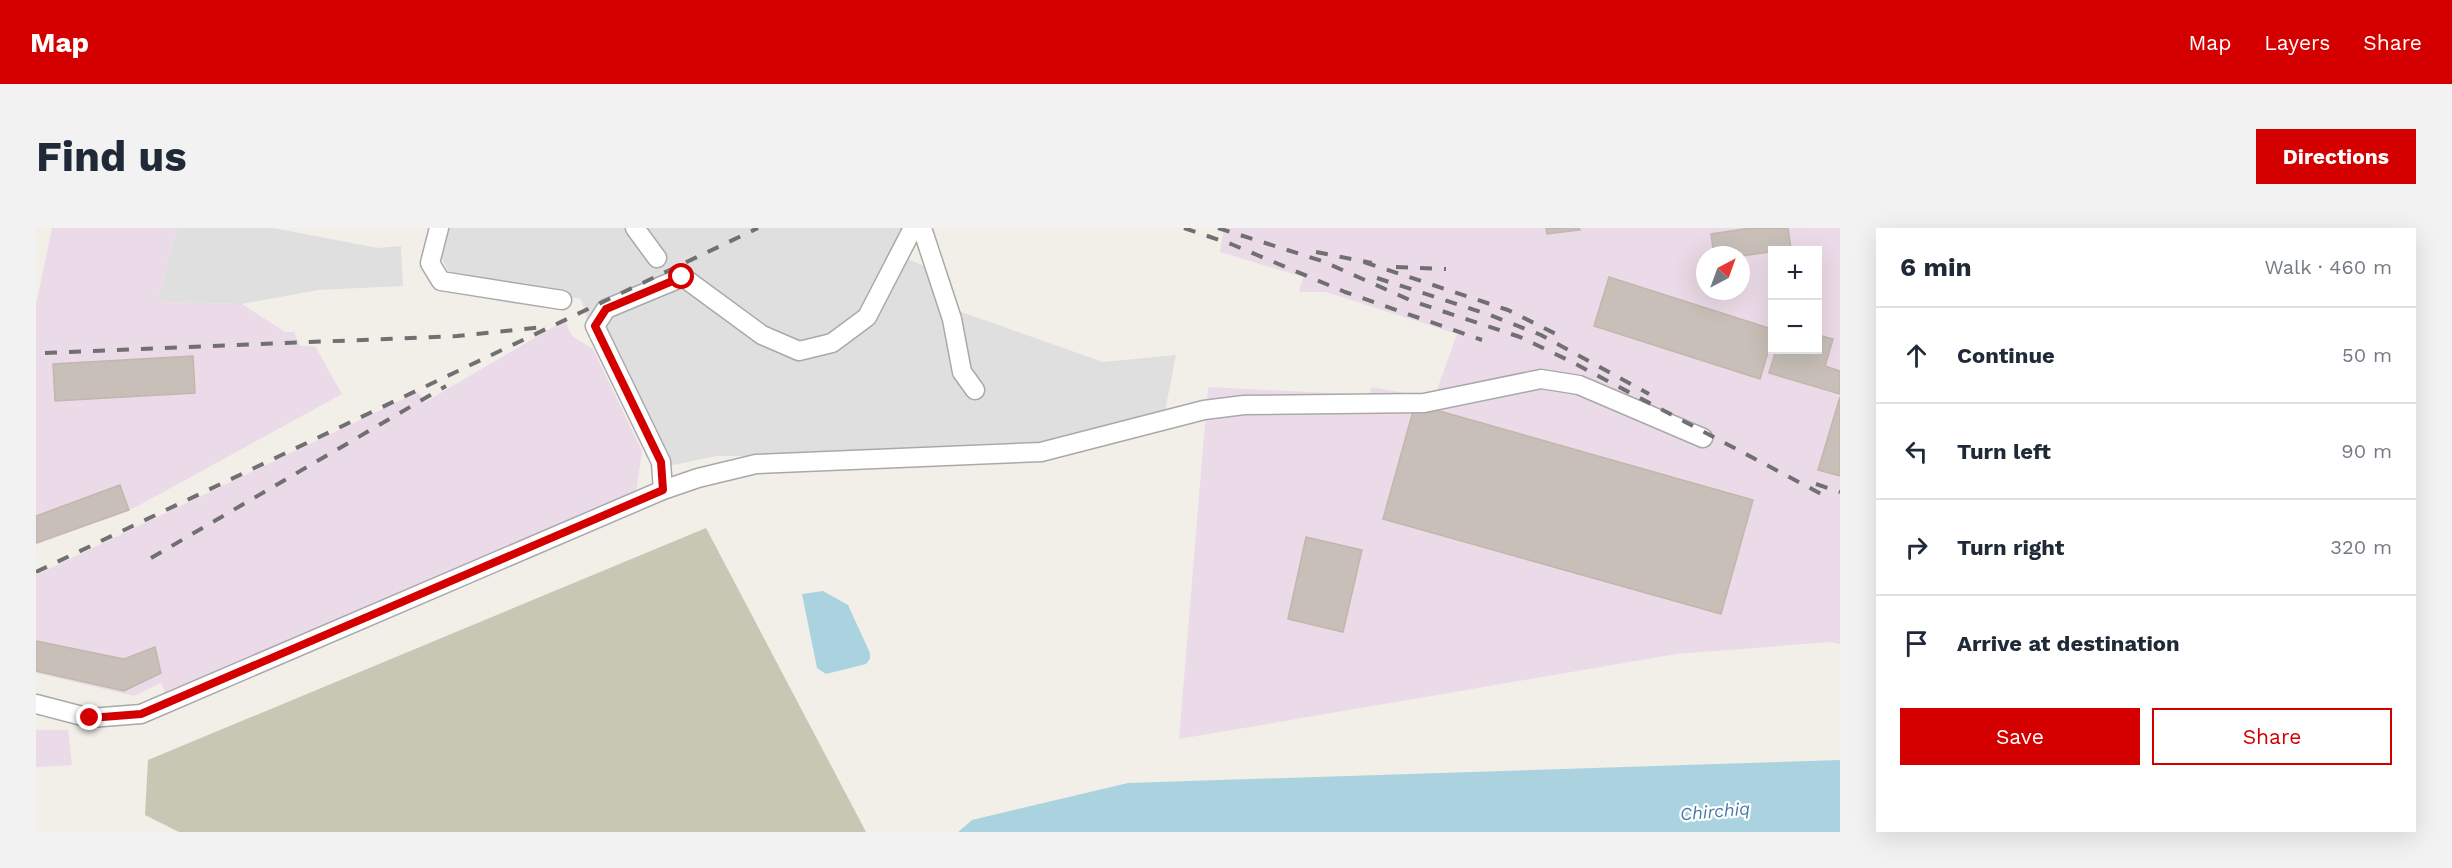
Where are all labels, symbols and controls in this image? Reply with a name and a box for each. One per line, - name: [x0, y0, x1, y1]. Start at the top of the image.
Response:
- text: Map: [30, 26, 89, 59]
- text: Map: [2188, 30, 2231, 55]
- text: Layers: [2264, 30, 2330, 55]
- text: Share: [2363, 30, 2422, 55]
- button: Directions: [2256, 129, 2416, 184]
- text: Find us: [36, 132, 187, 181]
- north arrow: [1696, 246, 1750, 300]
- map controls: [1768, 246, 1822, 354]
- button: +: [1768, 246, 1822, 300]
- text: 6 min: [1900, 252, 1972, 282]
- text: Walk · 460 m: [2264, 255, 2392, 279]
- route start: [668, 263, 694, 289]
- button: −: [1768, 300, 1822, 354]
- icon: ahead: [1900, 339, 1933, 372]
- text: Continue: [1957, 343, 2055, 368]
- text: 50 m: [2342, 343, 2392, 367]
- icon: left: [1900, 435, 1933, 468]
- text: Turn left: [1957, 439, 2051, 464]
- text: 90 m: [2341, 439, 2392, 463]
- icon: right: [1900, 531, 1933, 564]
- text: Turn right: [1957, 535, 2064, 560]
- text: 320 m: [2330, 535, 2392, 559]
- icon: arrive: [1900, 627, 1933, 660]
- text: Arrive at destination: [1957, 631, 2180, 656]
- route end: [76, 704, 102, 730]
- button: Save: [1900, 708, 2140, 765]
- button: Share: [2152, 708, 2392, 765]
- water label: Chirchiq: [1679, 797, 1751, 825]

